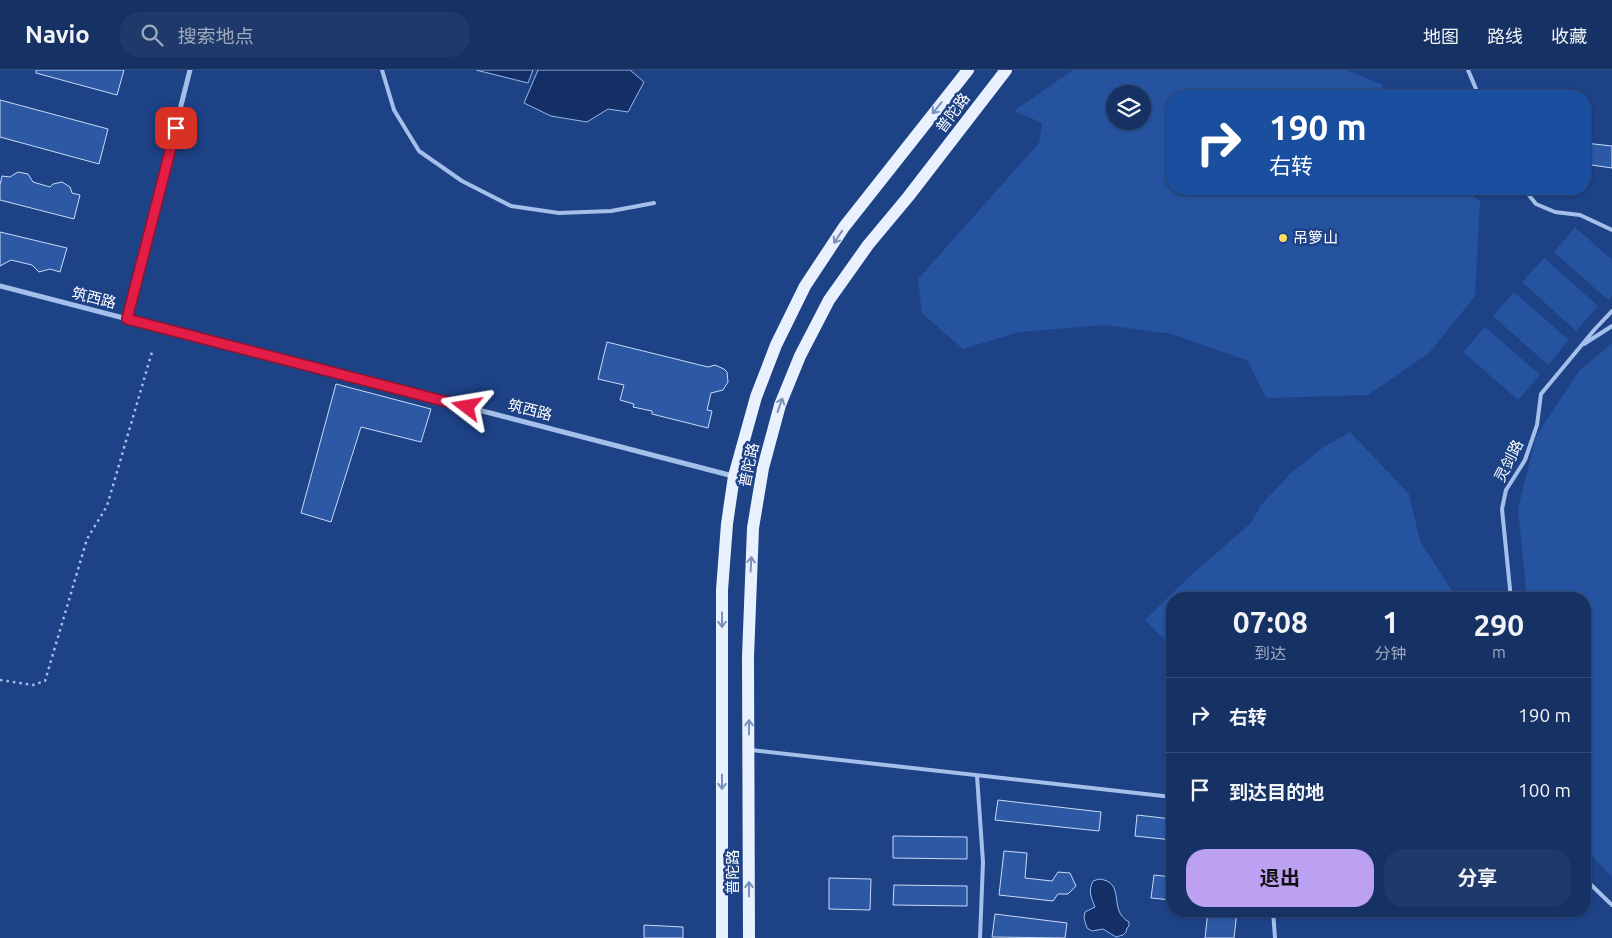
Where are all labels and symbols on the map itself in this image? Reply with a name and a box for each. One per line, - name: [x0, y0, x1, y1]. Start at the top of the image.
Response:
- street label: 普陀路: [932, 90, 973, 136]
- one-way arrow: [932, 101, 943, 114]
- pin: [155, 107, 197, 149]
- one-way arrow: [833, 229, 843, 243]
- place label: 吊箩山: [1293, 229, 1338, 246]
- marker: 吊箩山: [1277, 232, 1289, 244]
- street label: 筑西路: [70, 284, 118, 311]
- position arrow: [440, 380, 492, 432]
- street label: 筑西路: [506, 396, 554, 423]
- one-way arrow: [776, 397, 786, 413]
- street label: 灵剑路: [1491, 437, 1526, 485]
- street label: 普陀路: [736, 441, 762, 489]
- one-way arrow: [746, 557, 756, 573]
- one-way arrow: [717, 612, 727, 628]
- one-way arrow: [744, 719, 754, 736]
- one-way arrow: [717, 774, 727, 790]
- street label: 普陀路: [724, 849, 741, 895]
- one-way arrow: [744, 882, 754, 898]

